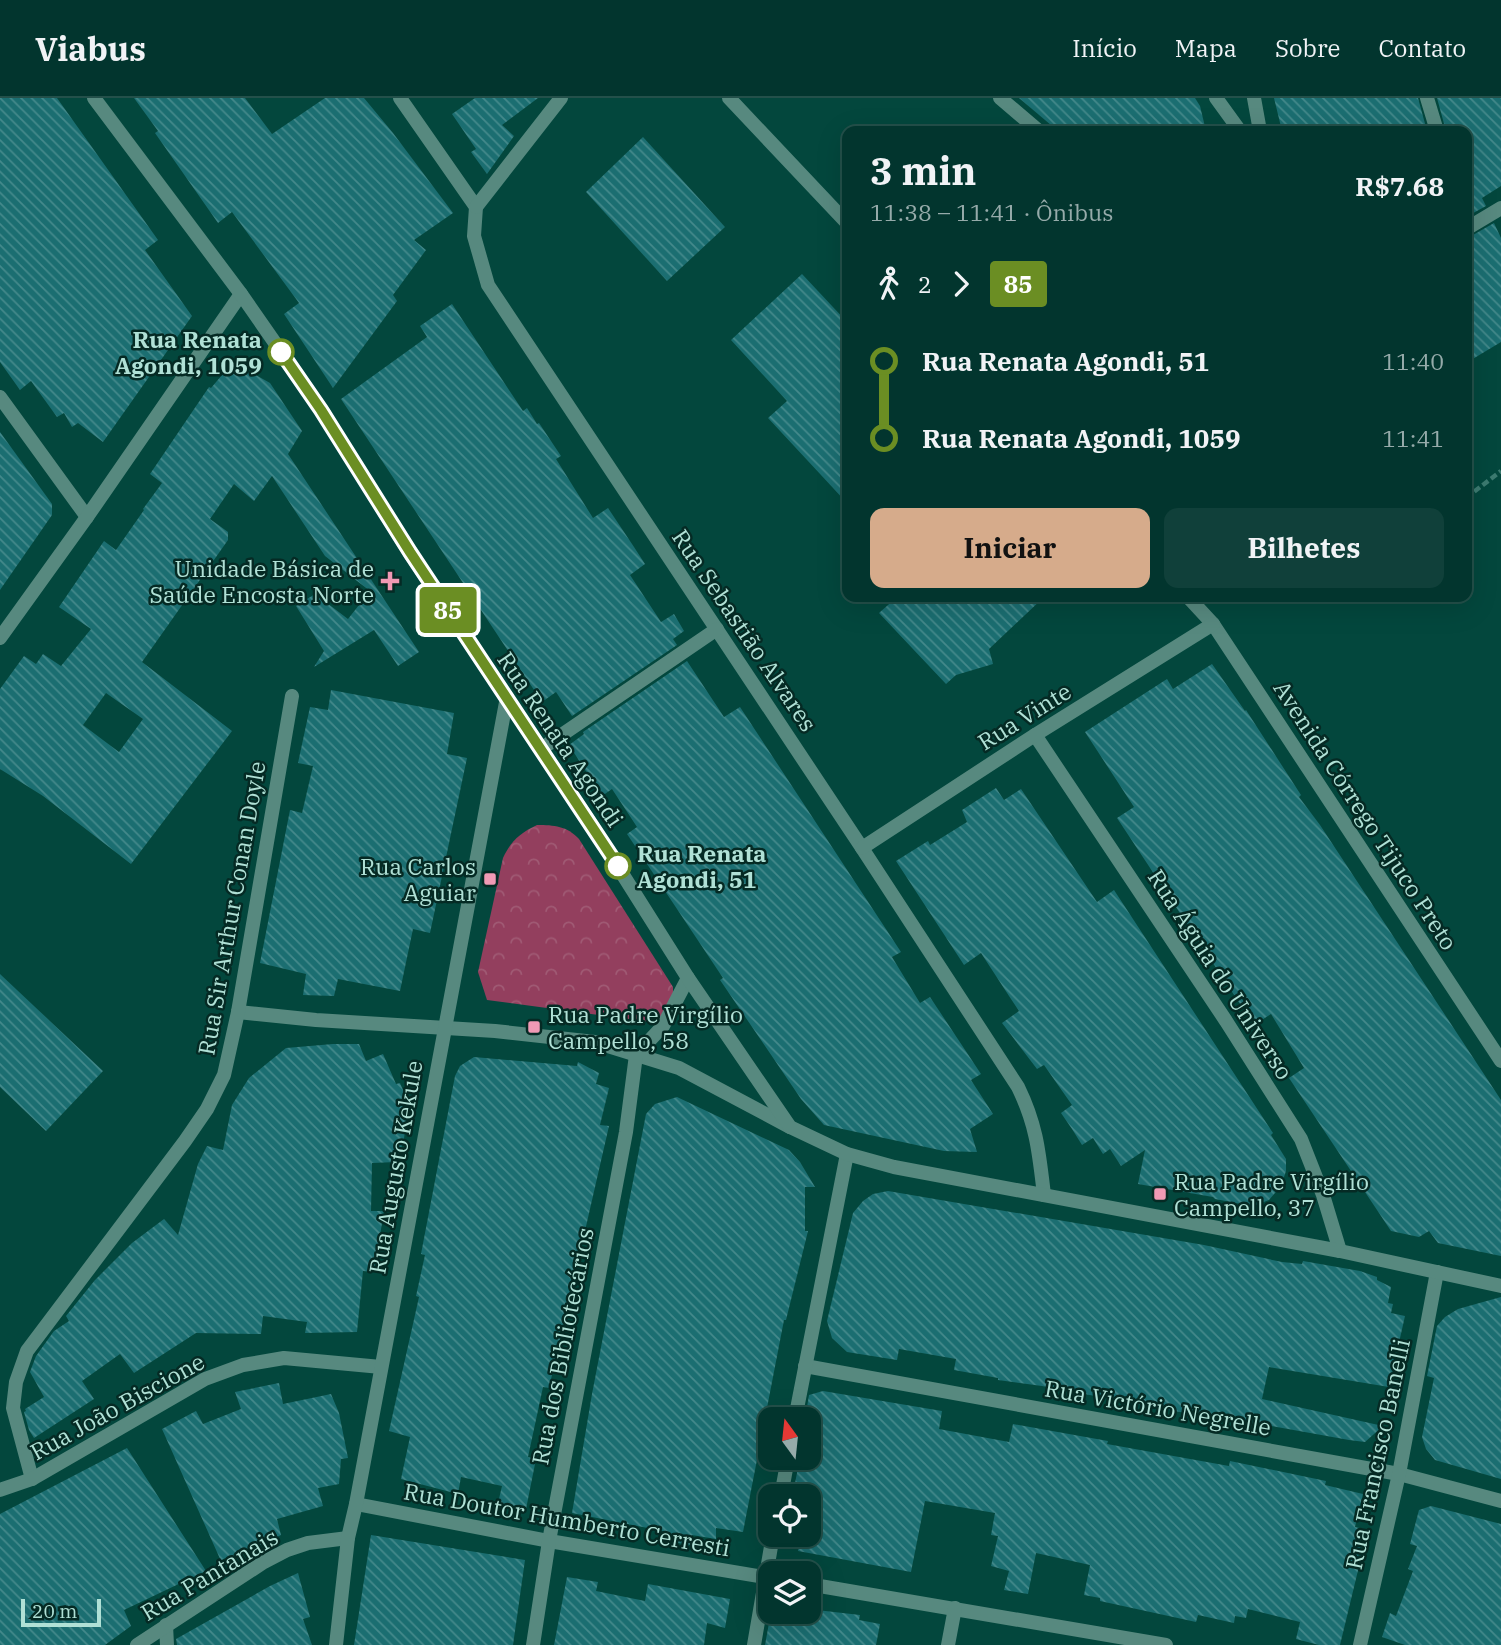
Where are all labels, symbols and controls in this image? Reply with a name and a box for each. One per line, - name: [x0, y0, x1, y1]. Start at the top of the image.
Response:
- text: Viabus: [35, 27, 146, 70]
- text: Início: [1072, 32, 1137, 64]
- text: Mapa: [1175, 32, 1237, 64]
- text: Sobre: [1275, 32, 1340, 64]
- text: Contato: [1378, 32, 1466, 64]
- text: 3 min: [870, 146, 976, 195]
- text: R$7.68: [1355, 169, 1444, 203]
- text: 11:38 – 11:41 · Ônibus: [870, 197, 1114, 227]
- icon: walk: [870, 265, 908, 303]
- icon: forward: [942, 265, 980, 303]
- text: 85: [1004, 268, 1033, 300]
- text: 2: [918, 269, 932, 299]
- place label: Rua Renata Agondi, 1059: [115, 324, 262, 380]
- marker: Rua Renata Agondi, 1059: [268, 339, 294, 365]
- text: Rua Renata Agondi, 51: [922, 344, 1209, 378]
- text: 11:40: [1382, 346, 1444, 376]
- text: Rua Renata Agondi, 1059: [922, 421, 1241, 455]
- text: 11:41: [1382, 423, 1444, 453]
- button: Iniciar: [870, 508, 1150, 588]
- button: Bilhetes: [1164, 508, 1444, 588]
- street label: Rua Sebastião Alvares: [666, 523, 824, 737]
- place label: Unidade Básica de Saúde Encosta Norte: [149, 553, 374, 609]
- marker: Unidade Básica de Saúde Encosta Norte: [380, 571, 400, 591]
- line badge: 85: [416, 587, 480, 633]
- text: 85: [434, 594, 462, 626]
- street label: Rua Renata Agondi: [491, 646, 631, 832]
- street label: Avenida Córrego Tijuco Preto: [1267, 674, 1465, 956]
- street label: Rua Vinte: [972, 676, 1076, 756]
- street label: Rua Sir Arthur Conan Doyle: [190, 759, 272, 1057]
- place label: Rua Renata Agondi, 51: [637, 838, 766, 894]
- place label: Rua Carlos Aguiar: [360, 851, 476, 907]
- marker: Rua Renata Agondi, 51: [605, 853, 631, 879]
- street label: Rua Águia do Universo: [1142, 863, 1300, 1085]
- marker: Rua Carlos Aguiar: [482, 871, 498, 887]
- place label: Rua Padre Virgílio Campello, 58: [548, 999, 743, 1055]
- marker: Rua Padre Virgílio Campello, 58: [526, 1019, 542, 1035]
- street label: Rua Augusto Kekule: [361, 1058, 429, 1276]
- place label: Rua Padre Virgílio Campello, 37: [1174, 1166, 1369, 1222]
- marker: Rua Padre Virgílio Campello, 37: [1152, 1186, 1168, 1202]
- street label: Rua dos Bibliotecários: [524, 1225, 600, 1467]
- street label: Rua Francisco Banelli: [1338, 1336, 1416, 1572]
- street label: Rua João Biscione: [25, 1346, 209, 1466]
- street label: Rua Victório Negrelle: [1042, 1372, 1274, 1442]
- north arrow: [758, 1407, 821, 1470]
- map controls: [758, 1407, 821, 1624]
- street label: Rua Doutor Humberto Cerresti: [401, 1475, 733, 1563]
- button: locate: [758, 1484, 821, 1547]
- street label: Rua Pantanais: [135, 1521, 283, 1627]
- button: layers: [758, 1561, 821, 1624]
- scale bar: [21, 1596, 102, 1628]
- text: 20 m: [32, 1599, 77, 1623]

